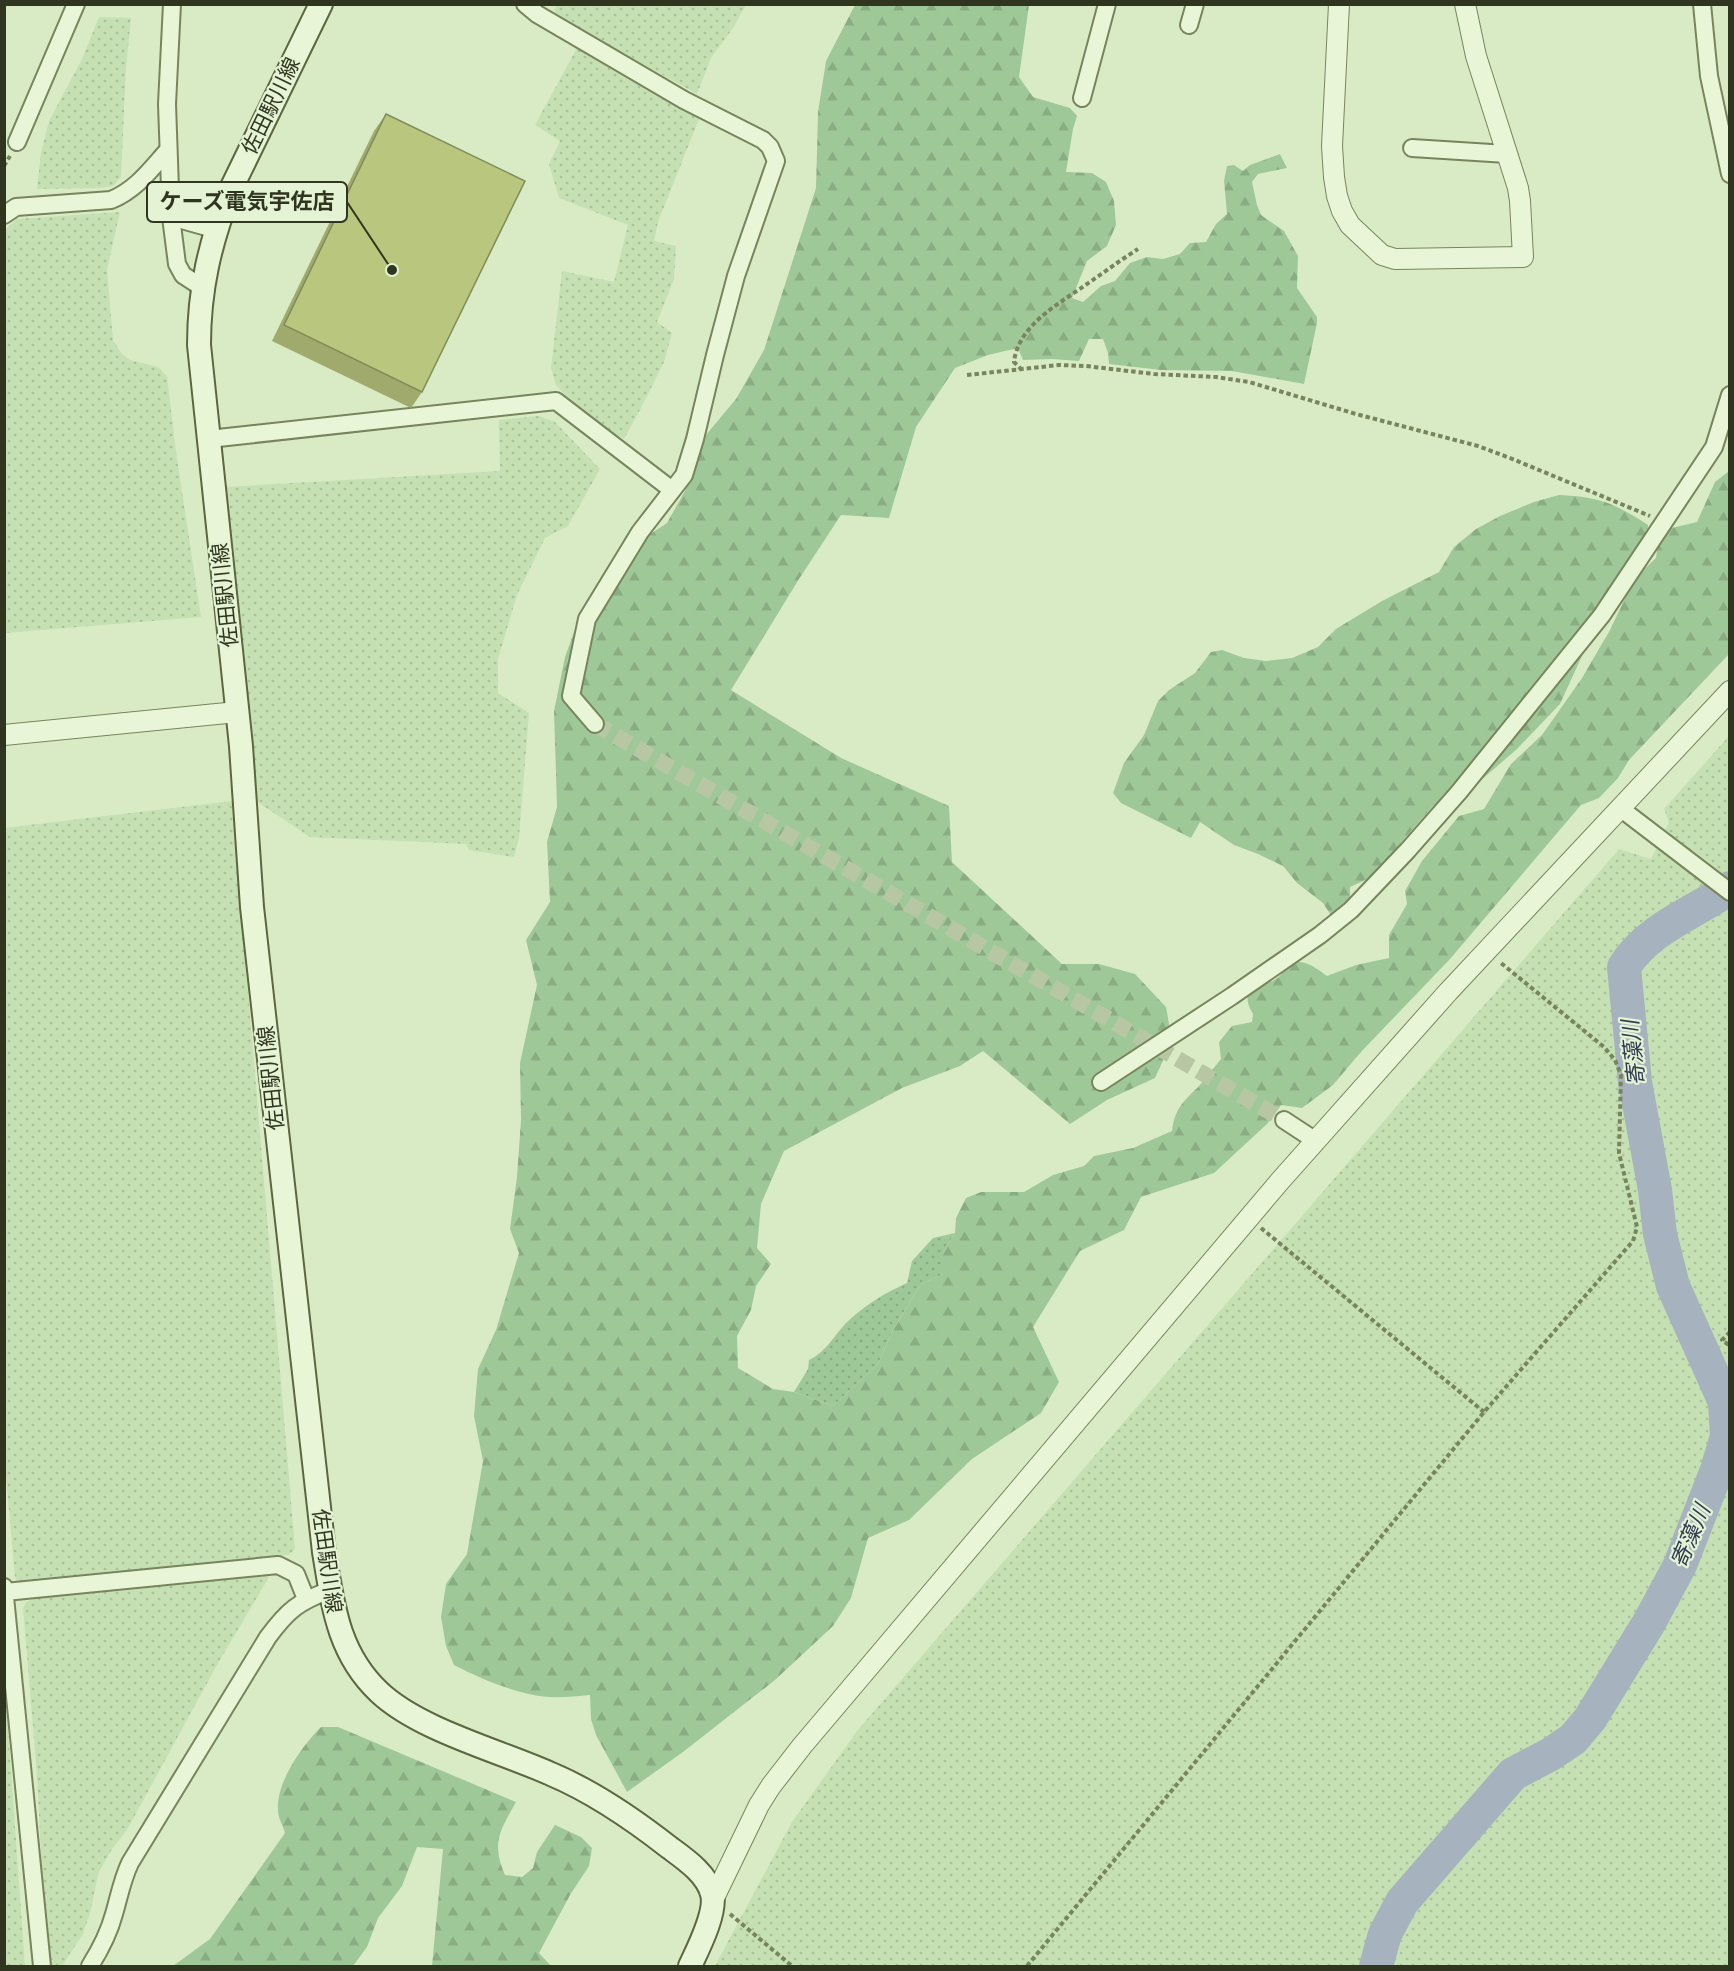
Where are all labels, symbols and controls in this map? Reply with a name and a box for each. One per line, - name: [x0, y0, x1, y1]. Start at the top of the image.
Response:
- street label: 佐田駅川線: [235, 53, 306, 159]
- callout: ケーズ電気宇佐店: [147, 182, 347, 222]
- text: ケーズ電気宇佐店: [160, 187, 334, 215]
- street label: 佐田駅川線: [206, 541, 243, 649]
- water label: 寄藻川: [1615, 1017, 1650, 1087]
- street label: 佐田駅川線: [252, 1024, 289, 1132]
- water label: 寄藻川: [1664, 1498, 1717, 1572]
- street label: 佐田駅川線: [307, 1507, 348, 1615]

